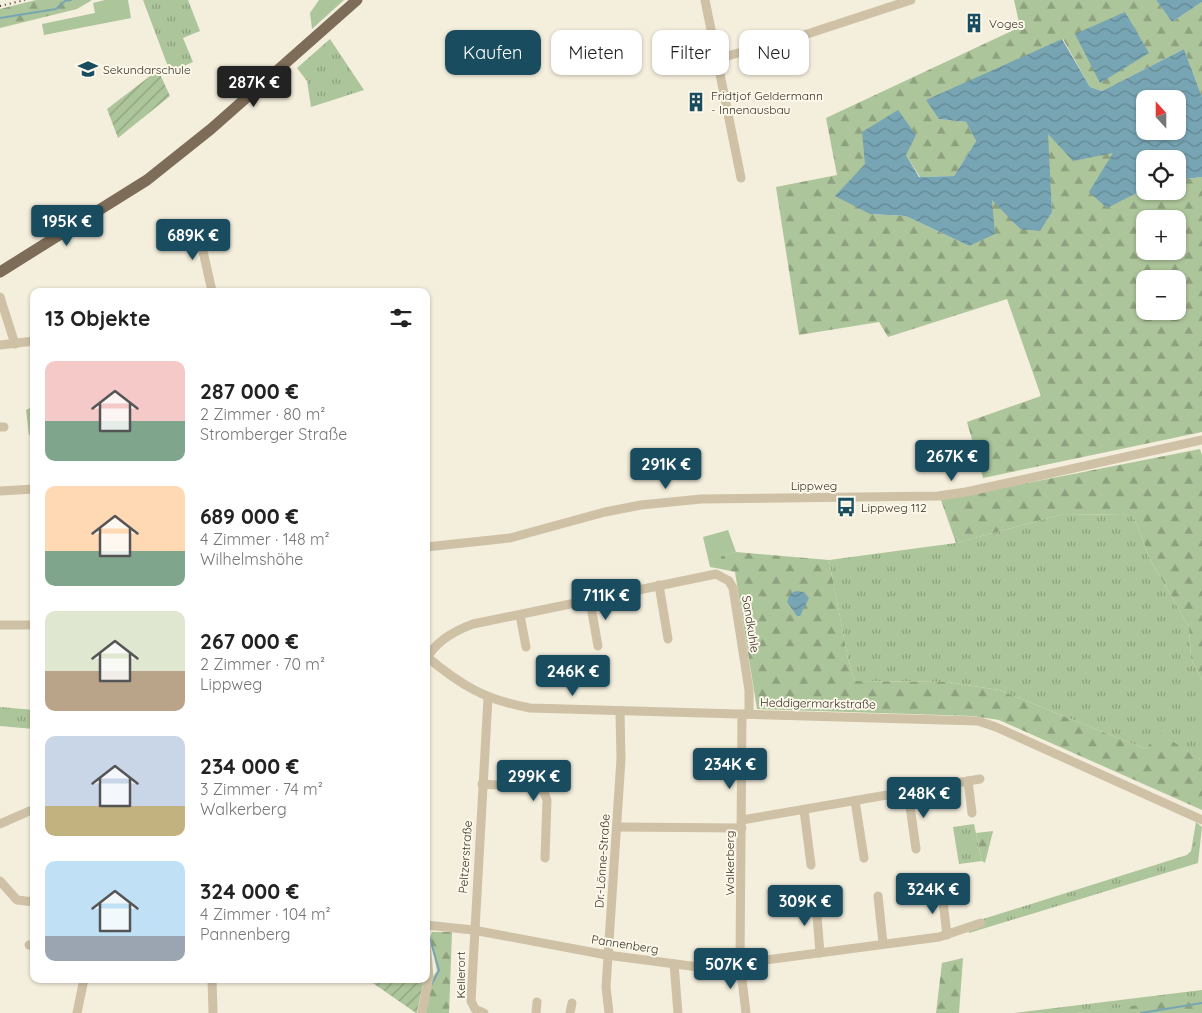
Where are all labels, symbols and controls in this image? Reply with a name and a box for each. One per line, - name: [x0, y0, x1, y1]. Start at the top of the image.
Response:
- building icon: Voges: [963, 12, 985, 34]
- place label: Voges: [989, 16, 1024, 31]
- chip: Kaufen: [445, 30, 541, 75]
- chip: Mieten: [551, 30, 642, 75]
- chip: Filter: [652, 30, 729, 75]
- chip: Neu: [739, 30, 809, 75]
- school or university icon: Sekundarschule: [77, 58, 99, 80]
- place label: Sekundarschule: [103, 62, 191, 77]
- pin: 287K €: [213, 66, 295, 108]
- text: 287K €: [228, 72, 280, 92]
- place label: Fridtjof Geldermann - Innenausbau: [711, 88, 823, 117]
- north arrow: [1136, 90, 1186, 140]
- map controls: [1136, 90, 1186, 320]
- building icon: Fridtjof Geldermann - Innenausbau: [685, 91, 707, 113]
- button: locate: [1136, 150, 1186, 200]
- pin: 195K €: [26, 204, 108, 247]
- button: +: [1136, 210, 1186, 260]
- text: 195K €: [42, 211, 92, 231]
- pin: 689K €: [152, 218, 234, 261]
- text: 689K €: [167, 225, 219, 245]
- button: −: [1136, 270, 1186, 320]
- icon: filters: [387, 304, 415, 332]
- text: 13 Objekte: [45, 305, 150, 331]
- text: 287 000 €: [200, 378, 299, 404]
- icon: home: [85, 381, 145, 441]
- text: 2 Zimmer · 80 m²: [200, 404, 325, 424]
- text: Stromberger Straße: [200, 424, 347, 444]
- pin: 267K €: [911, 440, 993, 482]
- text: 267K €: [926, 446, 978, 466]
- pin: 291K €: [625, 448, 707, 490]
- text: 291K €: [641, 454, 691, 474]
- street label: Lippweg: [791, 478, 837, 493]
- bus stop icon: Lippweg 112: [835, 496, 857, 518]
- place label: Lippweg 112: [861, 500, 927, 515]
- text: 689 000 €: [200, 503, 299, 529]
- icon: home: [85, 506, 145, 566]
- text: 4 Zimmer · 148 m²: [200, 529, 330, 549]
- text: Wilhelmshöhe: [200, 549, 303, 569]
- pin: 711K €: [565, 578, 647, 621]
- text: 711K €: [583, 585, 629, 605]
- street label: Sandkuhle: [739, 594, 763, 654]
- text: 267 000 €: [200, 628, 299, 654]
- icon: home: [85, 631, 145, 691]
- text: 2 Zimmer · 70 m²: [200, 654, 325, 674]
- pin: 246K €: [532, 654, 614, 697]
- text: 246K €: [547, 661, 599, 681]
- text: Lippweg: [200, 674, 262, 694]
- street label: Heddigermarkstraße: [760, 694, 876, 712]
- pin: 234K €: [689, 748, 771, 790]
- text: 234 000 €: [200, 753, 299, 779]
- text: 234K €: [704, 754, 756, 774]
- icon: home: [85, 756, 145, 816]
- pin: 299K €: [493, 760, 575, 802]
- text: 299K €: [508, 766, 560, 786]
- pin: 248K €: [883, 776, 965, 819]
- text: 3 Zimmer · 74 m²: [200, 779, 323, 799]
- text: 248K €: [898, 783, 950, 803]
- text: Walkerberg: [200, 799, 287, 819]
- street label: Dr.-Lönne-Straße: [591, 813, 613, 909]
- street label: Peltzerstraße: [455, 820, 475, 894]
- street label: Walkerberg: [722, 830, 737, 896]
- pin: 324K €: [892, 872, 974, 915]
- text: 324 000 €: [200, 878, 299, 904]
- text: 324K €: [907, 879, 959, 899]
- icon: home: [85, 881, 145, 941]
- pin: 309K €: [764, 884, 846, 927]
- text: 309K €: [779, 891, 831, 911]
- text: 4 Zimmer · 104 m²: [200, 904, 331, 924]
- text: Pannenberg: [200, 924, 291, 944]
- street label: Pannenberg: [590, 931, 660, 957]
- pin: 507K €: [690, 948, 772, 990]
- street label: Kellerort: [453, 951, 468, 999]
- text: 507K €: [705, 954, 757, 974]

